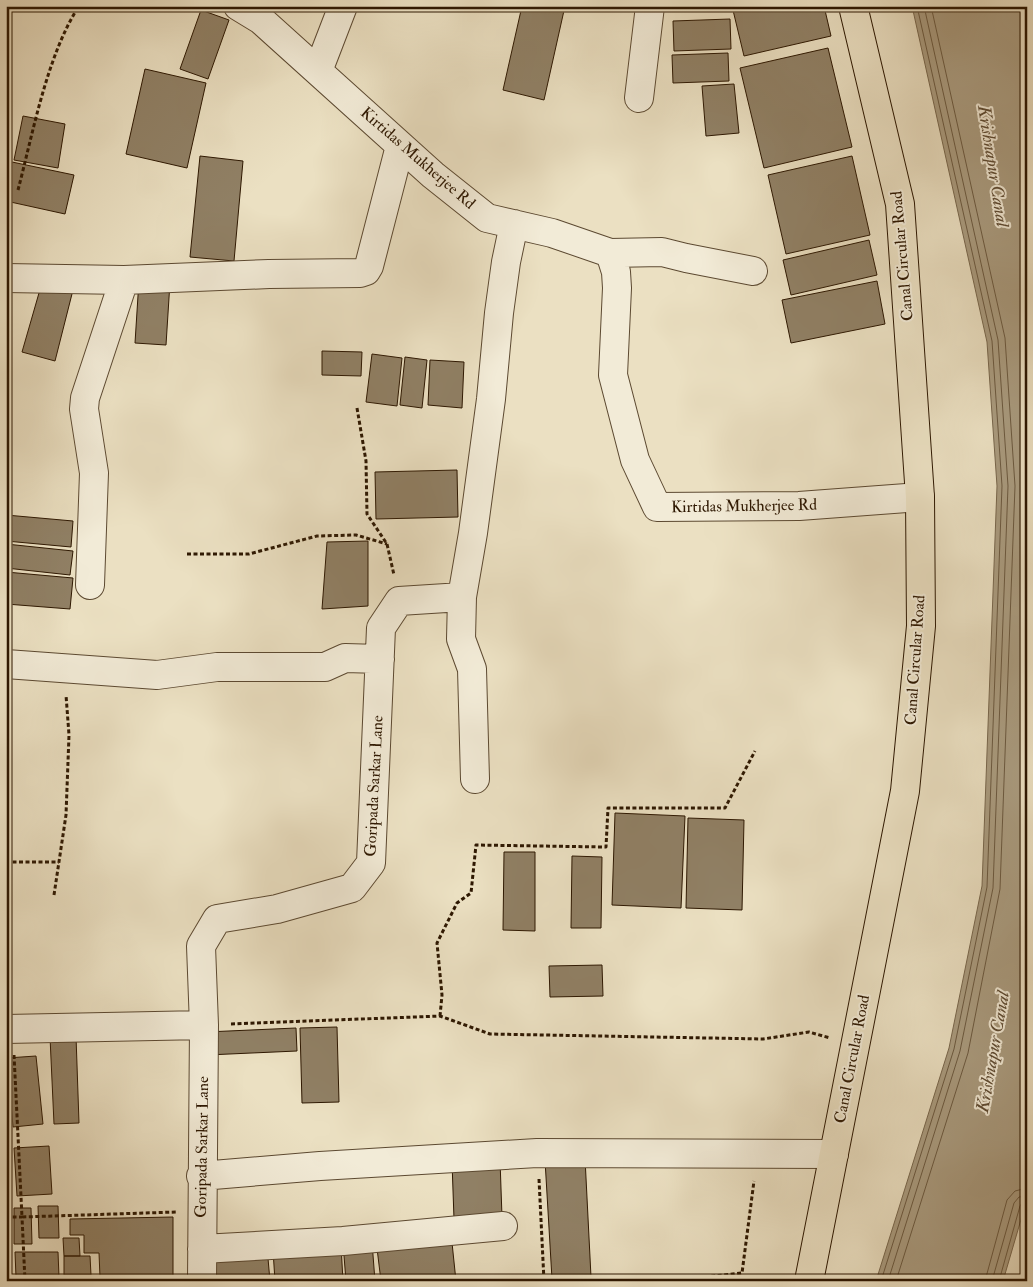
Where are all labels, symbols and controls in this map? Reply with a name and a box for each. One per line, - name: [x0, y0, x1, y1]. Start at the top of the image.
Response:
- street label: Kirtidas Mukherjee Rd: [356, 103, 480, 213]
- water label: Krishnapur Canal: [972, 103, 1014, 230]
- street label: Canal Circular Road: [886, 190, 918, 322]
- street label: Kirtidas Mukherjee Rd: [671, 495, 817, 517]
- street label: Canal Circular Road: [900, 594, 930, 726]
- street label: Goripada Sarkar Lane: [360, 714, 389, 857]
- water label: Krishnapur Canal: [971, 988, 1015, 1115]
- street label: Canal Circular Road: [830, 993, 874, 1125]
- street label: Goripada Sarkar Lane: [191, 1076, 214, 1218]

